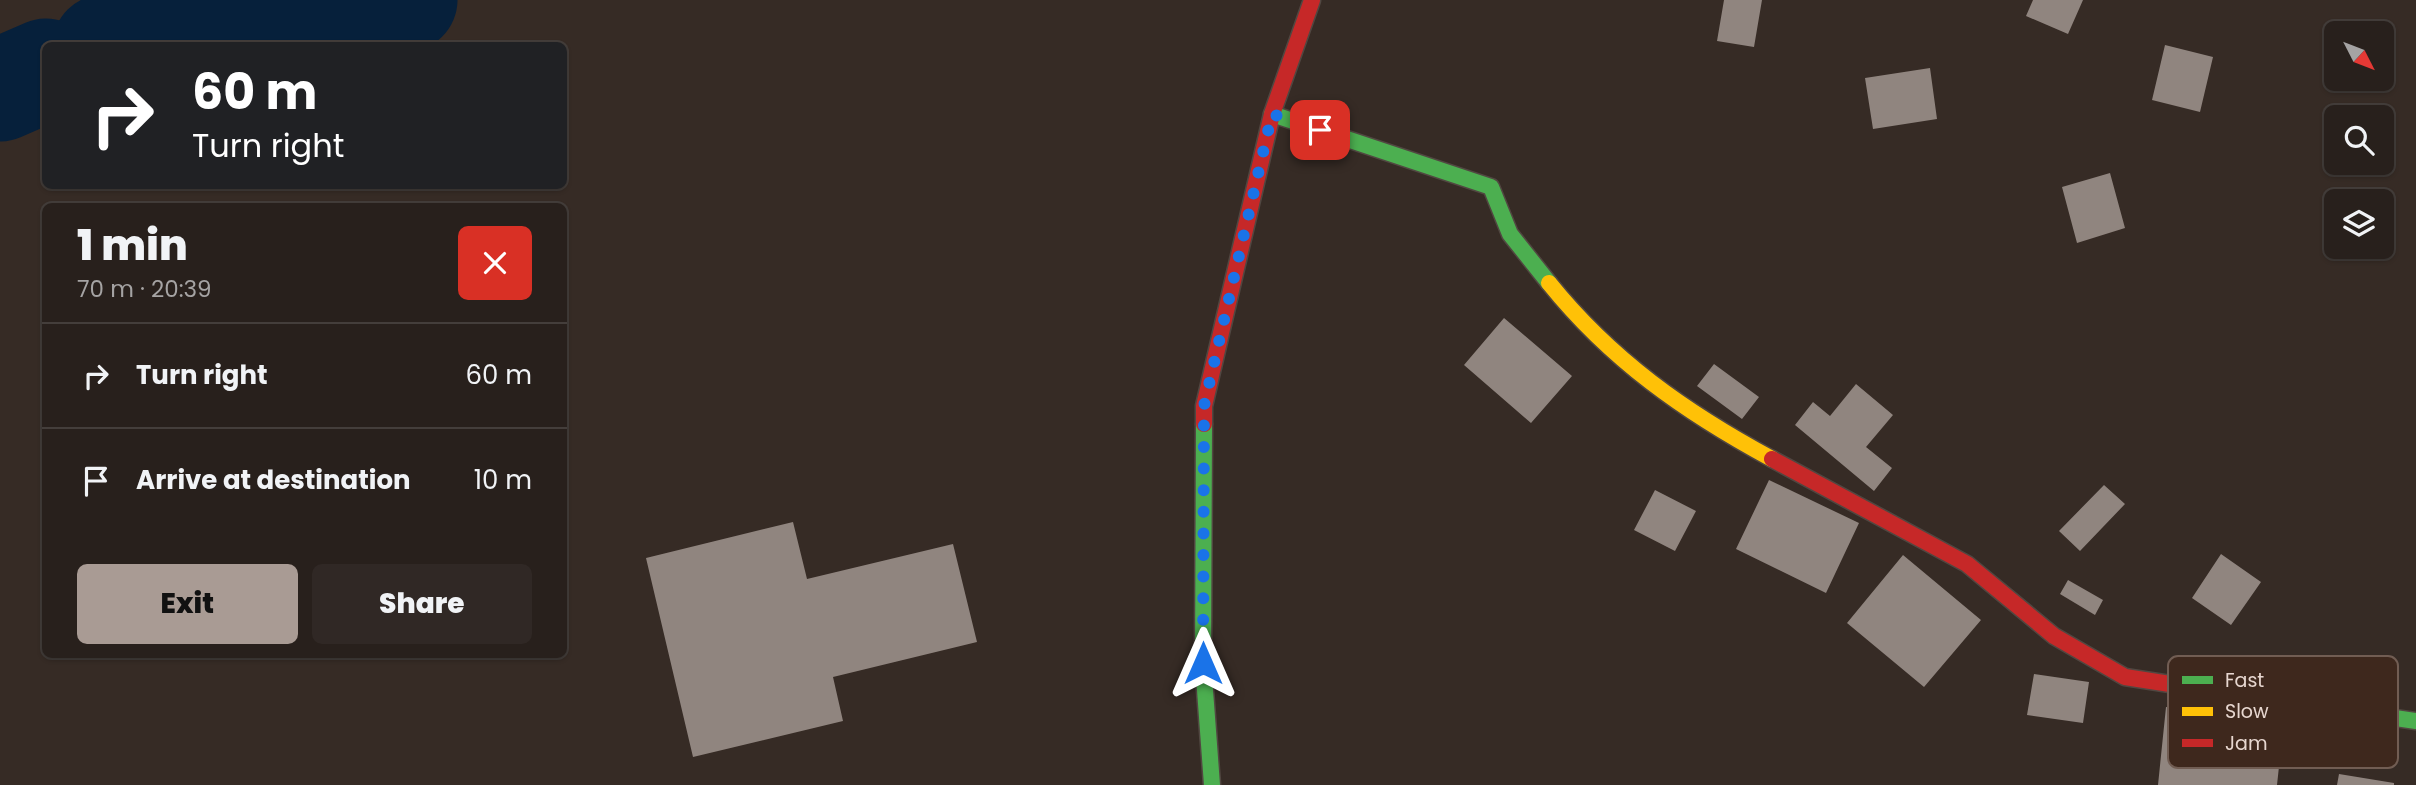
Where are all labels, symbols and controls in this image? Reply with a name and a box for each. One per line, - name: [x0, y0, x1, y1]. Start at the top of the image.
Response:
- north arrow: [2324, 21, 2394, 91]
- map controls: [2324, 21, 2394, 259]
- text: 60 m: [192, 58, 317, 126]
- icon: right: [77, 70, 168, 161]
- pin: [1290, 100, 1350, 160]
- button: search: [2324, 105, 2394, 175]
- icon: arrive: [1301, 111, 1339, 149]
- text: Turn right: [192, 123, 344, 168]
- button: layers: [2324, 189, 2394, 259]
- text: 1 min: [77, 216, 188, 275]
- button: close: [458, 226, 532, 300]
- text: 70 m · 20:39: [77, 273, 212, 305]
- icon: right: [77, 357, 115, 395]
- text: Turn right: [136, 357, 268, 393]
- text: 60 m: [465, 357, 532, 393]
- icon: arrive: [77, 462, 115, 500]
- text: Arrive at destination: [136, 462, 411, 498]
- text: 10 m: [474, 462, 532, 498]
- button: Exit: [77, 564, 298, 644]
- button: Share: [312, 564, 532, 644]
- position arrow: [1166, 626, 1240, 700]
- legend: [2168, 656, 2398, 768]
- text: Fast: [2225, 667, 2264, 694]
- text: Slow: [2225, 698, 2269, 725]
- text: Jam: [2225, 730, 2267, 757]

